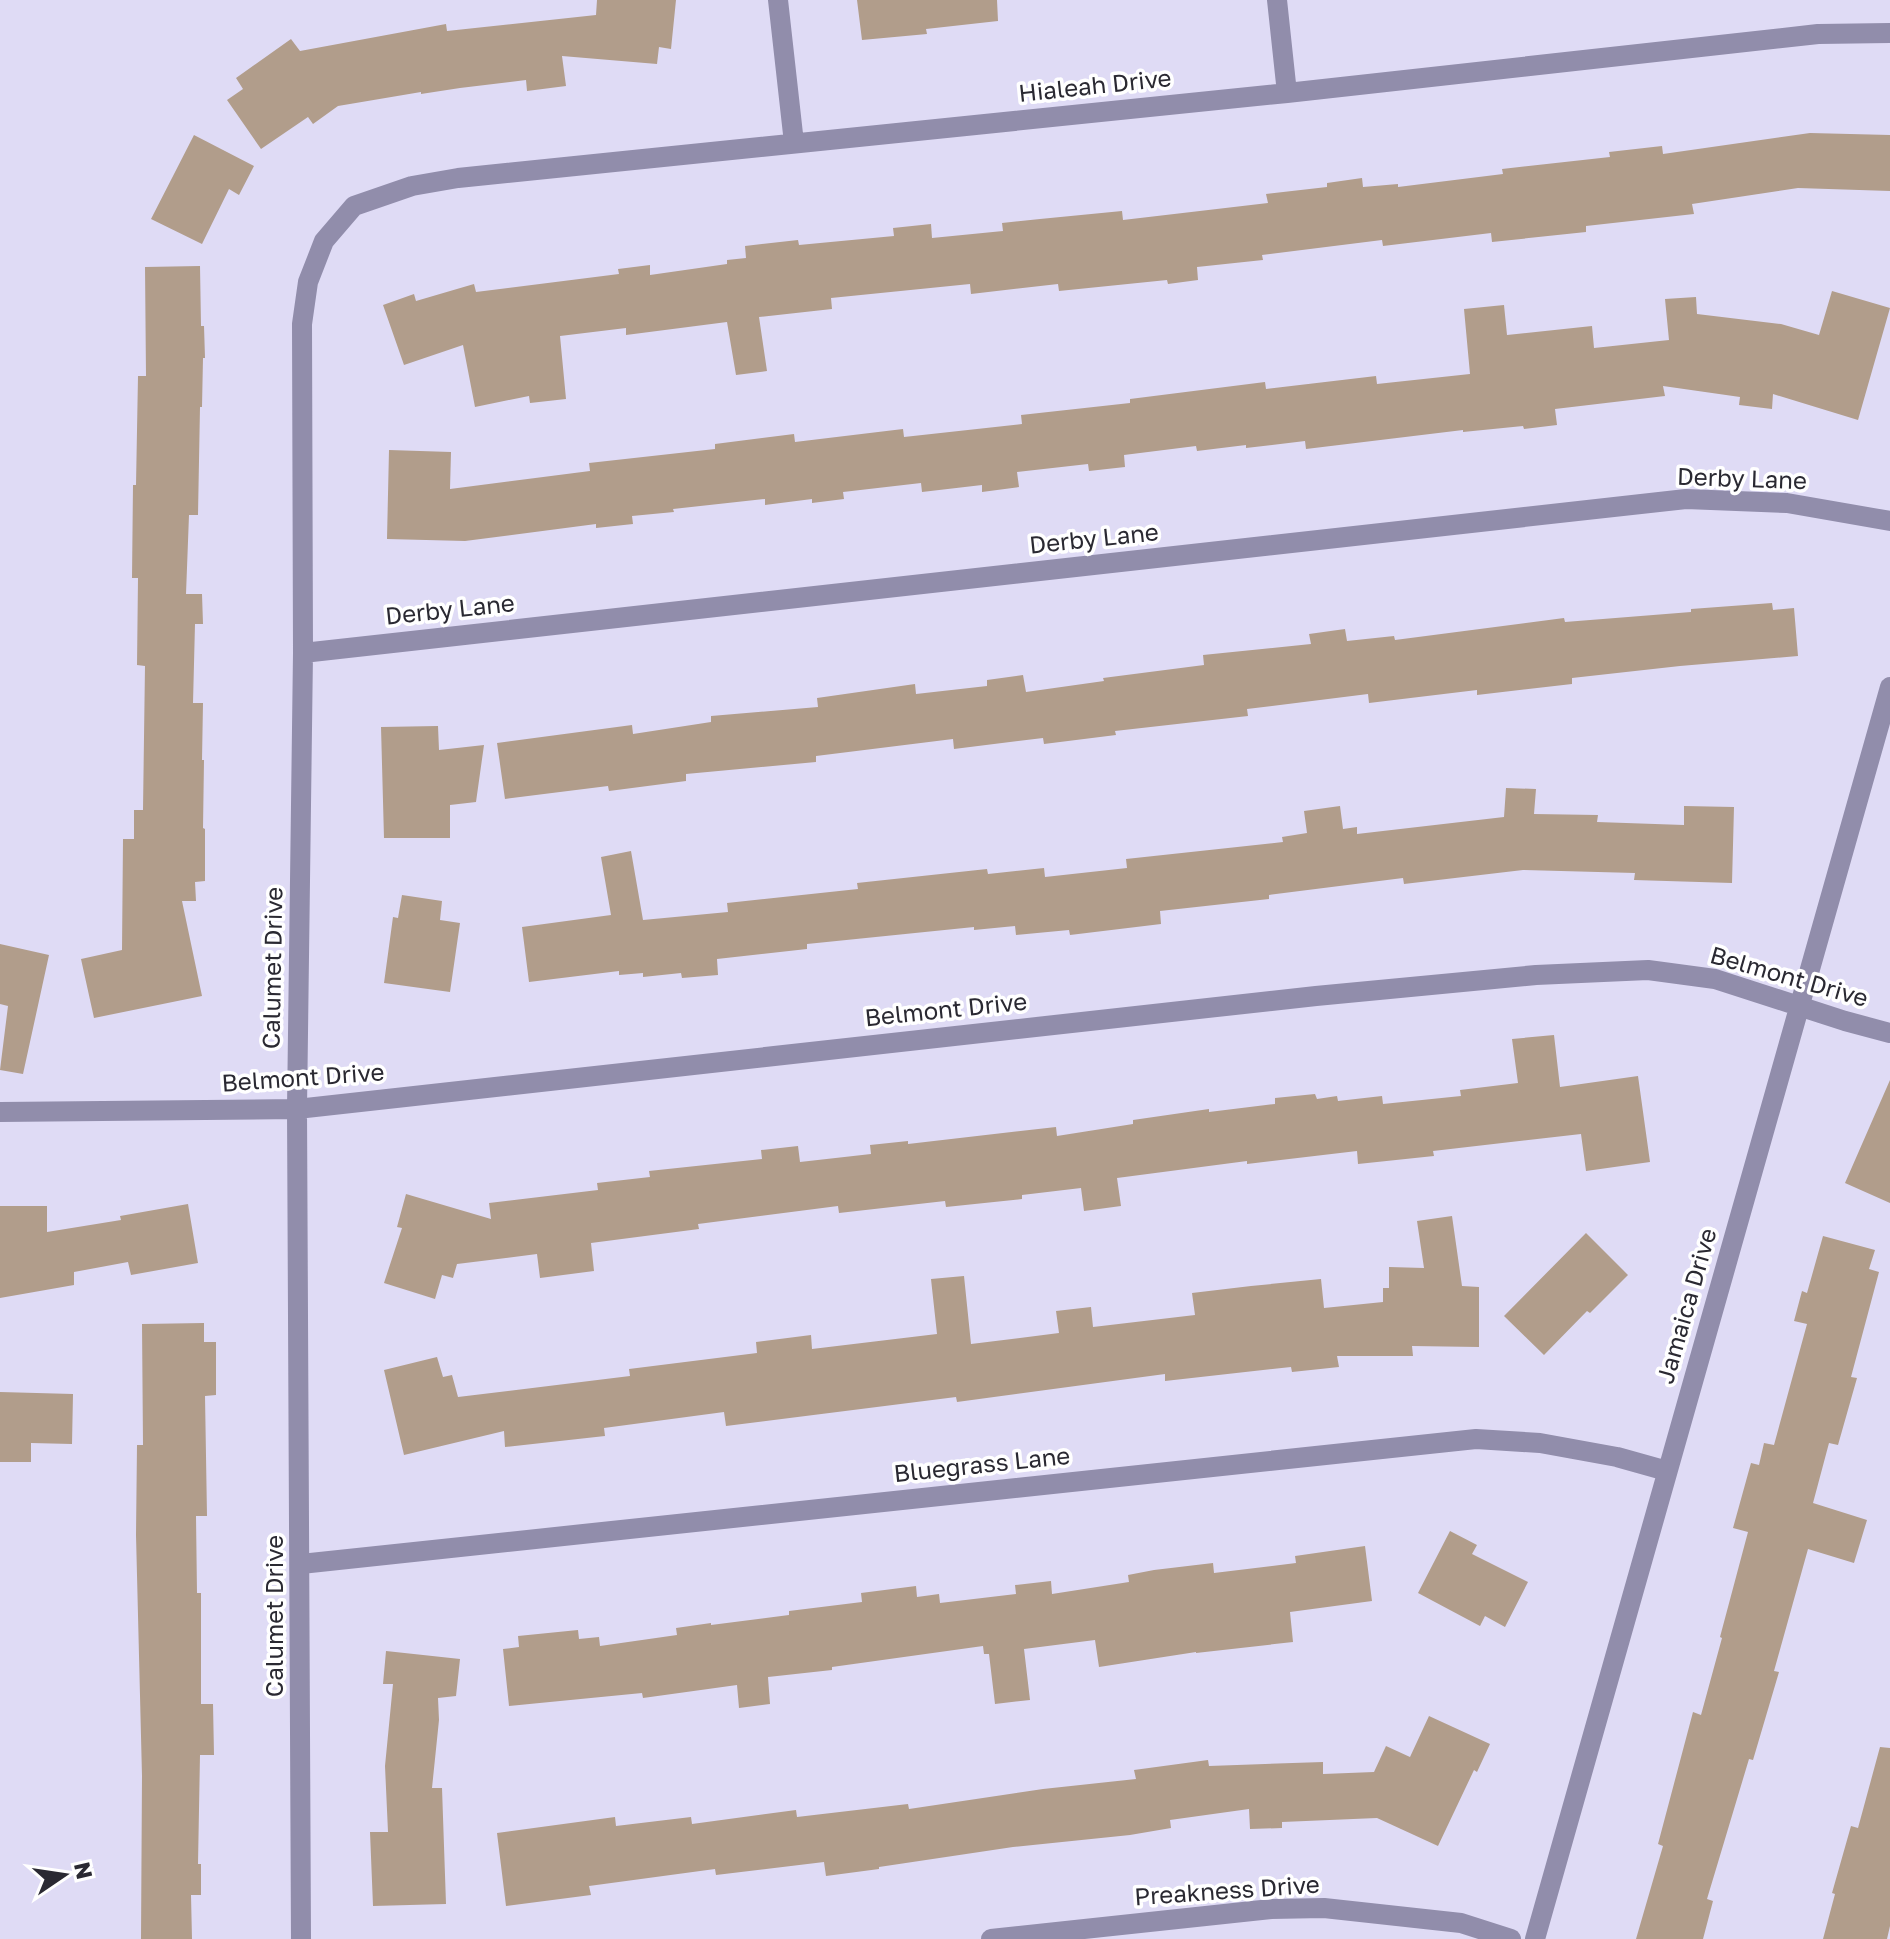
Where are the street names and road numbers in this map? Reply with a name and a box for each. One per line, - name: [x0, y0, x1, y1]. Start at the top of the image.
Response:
- street label: Hialeah Drive: [1017, 62, 1173, 107]
- street label: Derby Lane: [1677, 461, 1808, 494]
- street label: Derby Lane: [1028, 516, 1160, 559]
- street label: Derby Lane: [384, 587, 516, 630]
- street label: Calumet Drive: [256, 887, 287, 1049]
- street label: Belmont Drive: [1707, 939, 1872, 1012]
- street label: Belmont Drive: [863, 986, 1028, 1031]
- street label: Belmont Drive: [221, 1056, 385, 1097]
- street label: Jamaica Drive: [1650, 1225, 1722, 1387]
- street label: Bluegrass Lane: [892, 1440, 1071, 1487]
- street label: Calumet Drive: [259, 1535, 288, 1697]
- street label: Preakness Drive: [1133, 1869, 1320, 1910]

